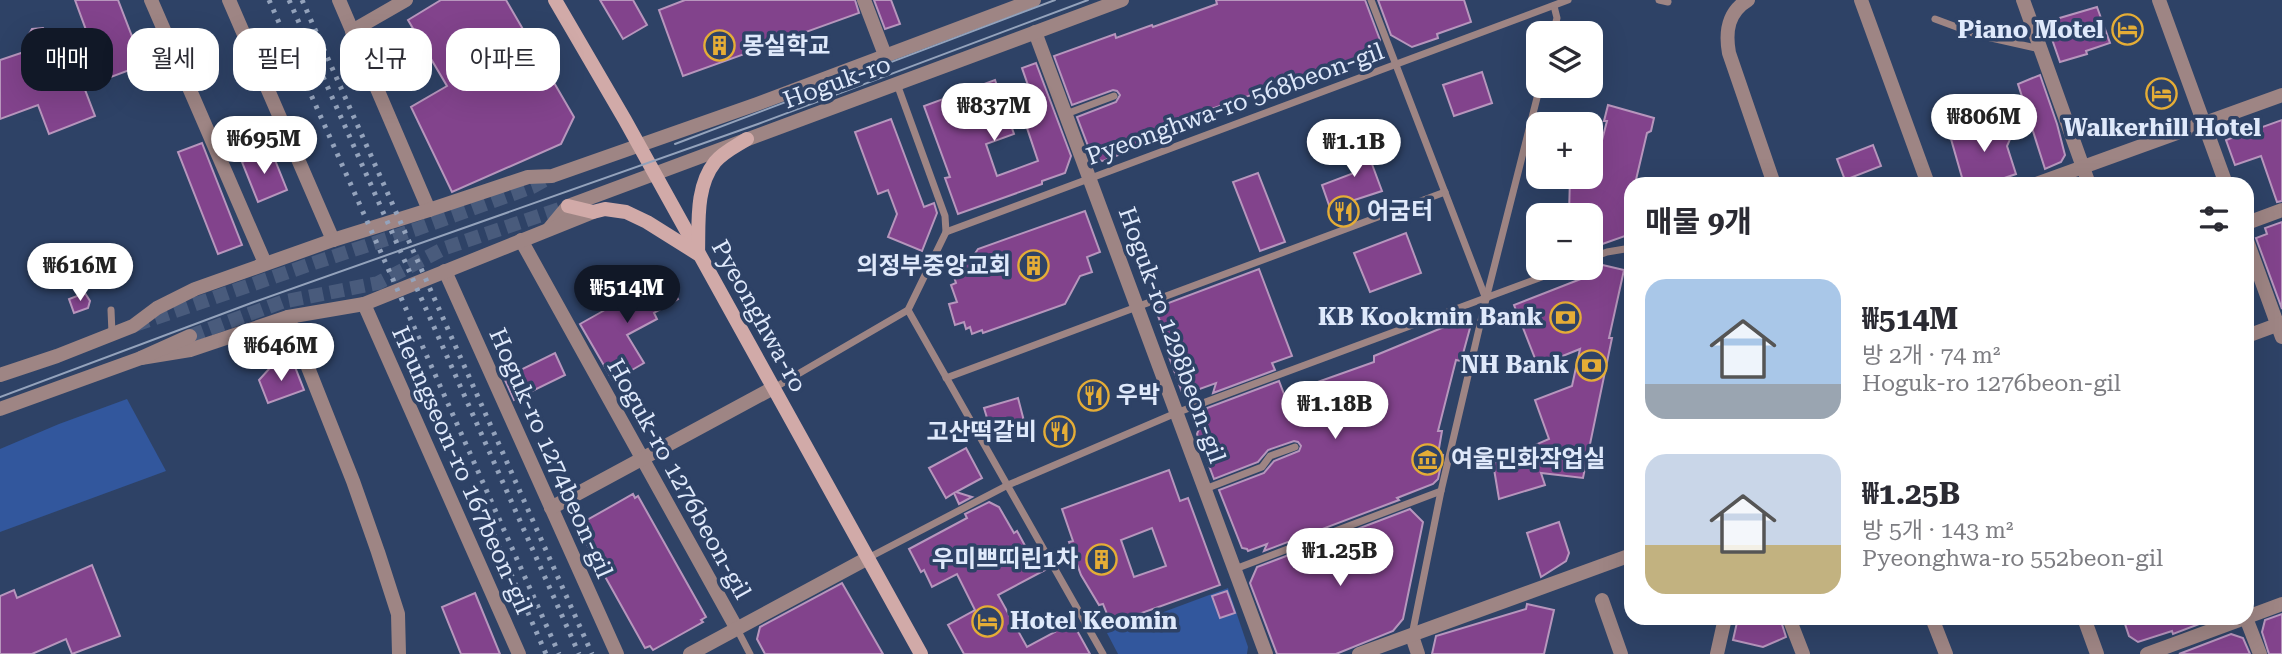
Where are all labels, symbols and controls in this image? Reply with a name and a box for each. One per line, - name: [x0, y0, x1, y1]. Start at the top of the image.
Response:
- hotel icon: Piano Motel: [2110, 13, 2144, 47]
- place label: Piano Motel: [1958, 16, 2104, 44]
- map controls: [1526, 21, 1603, 280]
- button: layers: [1526, 21, 1603, 98]
- chip: 매매: [21, 28, 113, 91]
- chip: 월세: [127, 28, 219, 91]
- chip: 필터: [233, 28, 326, 91]
- chip: 신규: [340, 28, 432, 91]
- chip: 아파트: [446, 28, 560, 91]
- building icon: 몽실학교: [702, 29, 736, 63]
- place label: 몽실학교: [742, 32, 830, 60]
- street label: Pyeonghwa-ro 568beon-gil: [1083, 37, 1387, 171]
- street label: Hoguk-ro: [780, 50, 894, 114]
- hotel icon: Walkerhill Hotel: [2145, 77, 2179, 111]
- pin: ₩837M: [945, 83, 1043, 143]
- text: ₩837M: [957, 92, 1031, 119]
- pin: ₩806M: [1935, 94, 2033, 154]
- text: ₩806M: [1947, 103, 2021, 130]
- button: +: [1526, 112, 1603, 189]
- place label: Walkerhill Hotel: [2063, 114, 2261, 142]
- pin: ₩695M: [215, 116, 313, 176]
- pin: ₩1.1B: [1305, 120, 1403, 179]
- text: ₩695M: [227, 125, 301, 152]
- text: ₩1.1B: [1323, 128, 1385, 155]
- restaurant icon: 어굼터: [1327, 194, 1361, 228]
- place label: 어굼터: [1367, 197, 1433, 225]
- icon: filters: [2195, 200, 2233, 238]
- street label: Hoguk-ro 1298beon-gil: [1113, 203, 1231, 467]
- button: −: [1526, 203, 1603, 280]
- text: 매물 9개: [1645, 204, 1752, 239]
- street label: Pyeonghwa-ro: [706, 235, 812, 397]
- pin: ₩616M: [31, 244, 129, 303]
- building icon: 의정부중앙교회: [1017, 249, 1051, 283]
- text: ₩616M: [43, 252, 117, 279]
- place label: 의정부중앙교회: [856, 252, 1011, 280]
- pin: ₩514M: [578, 266, 676, 325]
- text: ₩514M: [590, 274, 664, 301]
- bank icon: KB Kookmin Bank: [1549, 300, 1583, 334]
- text: ₩514M: [1862, 301, 1958, 336]
- place label: KB Kookmin Bank: [1318, 303, 1543, 331]
- icon: home: [1701, 307, 1785, 391]
- street label: Heungseon-ro 167beon-gil: [386, 322, 538, 618]
- pin: ₩646M: [232, 324, 330, 383]
- street label: Hoguk-ro 1274beon-gil: [483, 324, 619, 582]
- text: ₩646M: [244, 332, 318, 359]
- text: 방 2개 · 74 m²: [1862, 342, 2000, 369]
- bank icon: NH Bank: [1575, 348, 1609, 382]
- place label: NH Bank: [1461, 351, 1569, 379]
- street label: Hoguk-ro 1276beon-gil: [601, 354, 757, 604]
- text: Hoguk-ro 1276beon-gil: [1862, 370, 2121, 397]
- restaurant icon: 우박: [1076, 378, 1110, 412]
- place label: 우박: [1116, 381, 1160, 409]
- pin: ₩1.18B: [1278, 382, 1392, 441]
- text: ₩1.18B: [1297, 390, 1373, 417]
- restaurant icon: 고산떡갈비: [1043, 415, 1077, 449]
- place label: 고산떡갈비: [927, 418, 1037, 446]
- museum icon: 여울민화작업실: [1411, 442, 1445, 476]
- place label: 여울민화작업실: [1451, 445, 1606, 473]
- text: ₩1.25B: [1862, 476, 1960, 511]
- icon: home: [1701, 482, 1785, 566]
- text: 방 5개 · 143 m²: [1862, 517, 2013, 544]
- pin: ₩1.25B: [1283, 528, 1397, 588]
- text: ₩1.25B: [1302, 537, 1378, 564]
- building icon: 우미쁘띠린1차: [1084, 542, 1118, 576]
- place label: 우미쁘띠린1차: [932, 545, 1078, 573]
- text: Pyeonghwa-ro 552beon-gil: [1862, 545, 2163, 572]
- hotel icon: Hotel Keomin: [970, 604, 1004, 638]
- place label: Hotel Keomin: [1010, 607, 1177, 635]

